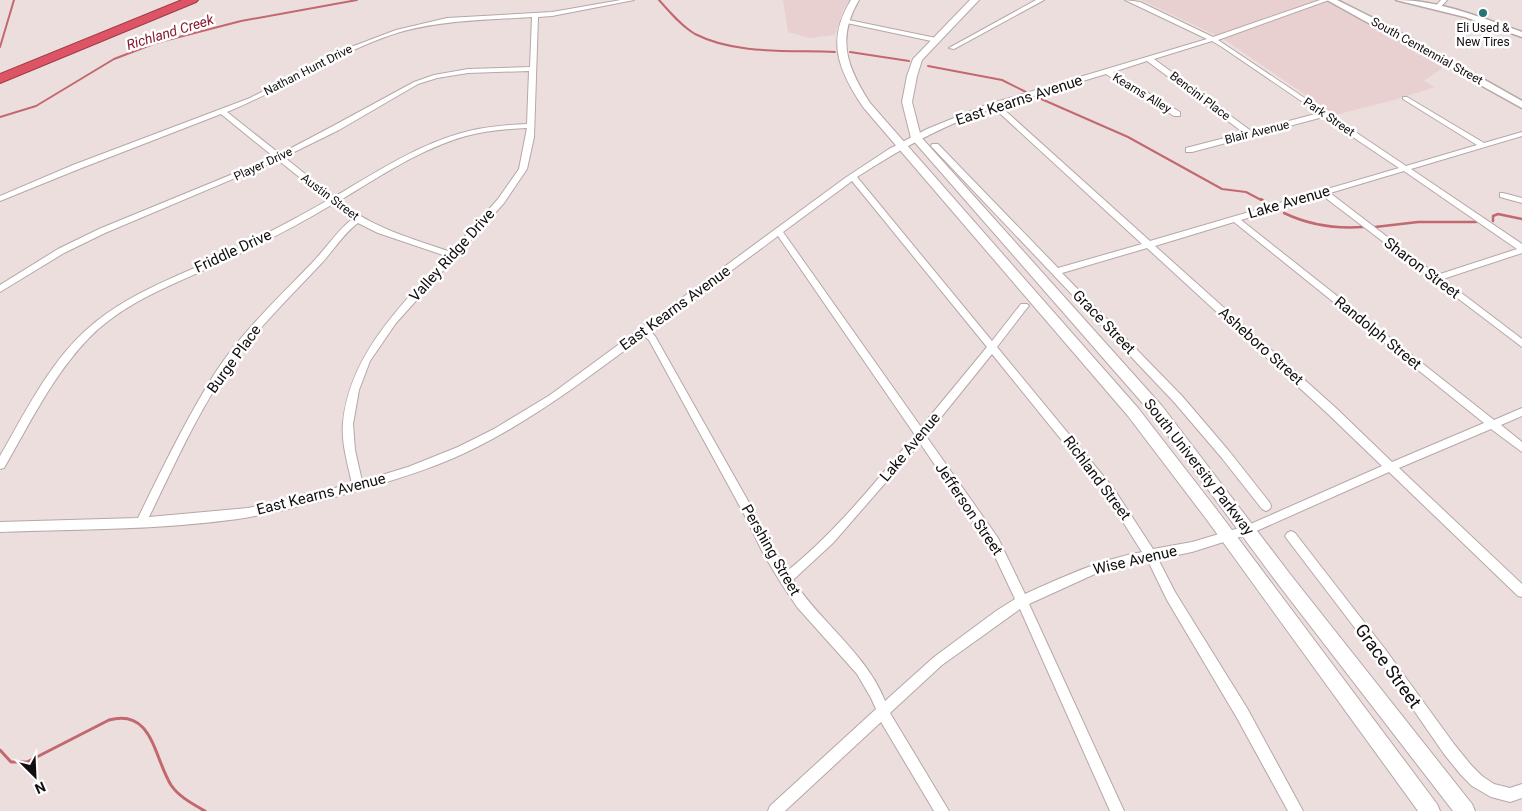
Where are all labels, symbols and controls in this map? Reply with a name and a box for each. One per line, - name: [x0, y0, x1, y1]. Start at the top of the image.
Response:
- marker: Eli Used & New Tires: [1477, 7, 1489, 19]
- water label: Richland Creek: [125, 11, 216, 53]
- street label: South Centennial Street: [1369, 14, 1485, 88]
- place label: Eli Used & New Tires: [1456, 21, 1510, 49]
- street label: Nathan Hunt Drive: [261, 42, 355, 98]
- street label: Bencini Place: [1167, 69, 1233, 123]
- street label: Kearns Alley: [1110, 70, 1174, 116]
- street label: East Kearns Avenue: [953, 71, 1085, 129]
- street label: Park Street: [1301, 95, 1357, 139]
- street label: Blair Avenue: [1223, 117, 1291, 147]
- street label: Player Drive: [232, 144, 294, 184]
- street label: Austin Street: [298, 171, 362, 223]
- street label: Lake Avenue: [1246, 182, 1332, 222]
- street label: Valley Ridge Drive: [406, 205, 498, 305]
- street label: Friddle Drive: [192, 225, 274, 277]
- street label: Sharon Street: [1380, 234, 1464, 302]
- street label: East Kearns Avenue: [616, 262, 734, 354]
- street label: Grace Street: [1069, 286, 1139, 358]
- street label: Randolph Street: [1331, 293, 1425, 374]
- street label: Asheboro Street: [1215, 303, 1307, 389]
- street label: Burge Place: [203, 321, 265, 397]
- street label: South University Parkway: [1140, 395, 1258, 539]
- street label: Lake Avenue: [876, 409, 944, 485]
- street label: Richland Street: [1059, 432, 1135, 524]
- street label: Jefferson Street: [932, 459, 1007, 559]
- street label: East Kearns Avenue: [255, 469, 387, 519]
- street label: Pershing Street: [738, 501, 804, 599]
- street label: Wise Avenue: [1091, 542, 1179, 578]
- street label: Grace Street: [1351, 620, 1426, 712]
- north arrow: [10, 751, 60, 801]
- text: N: [33, 779, 48, 797]

